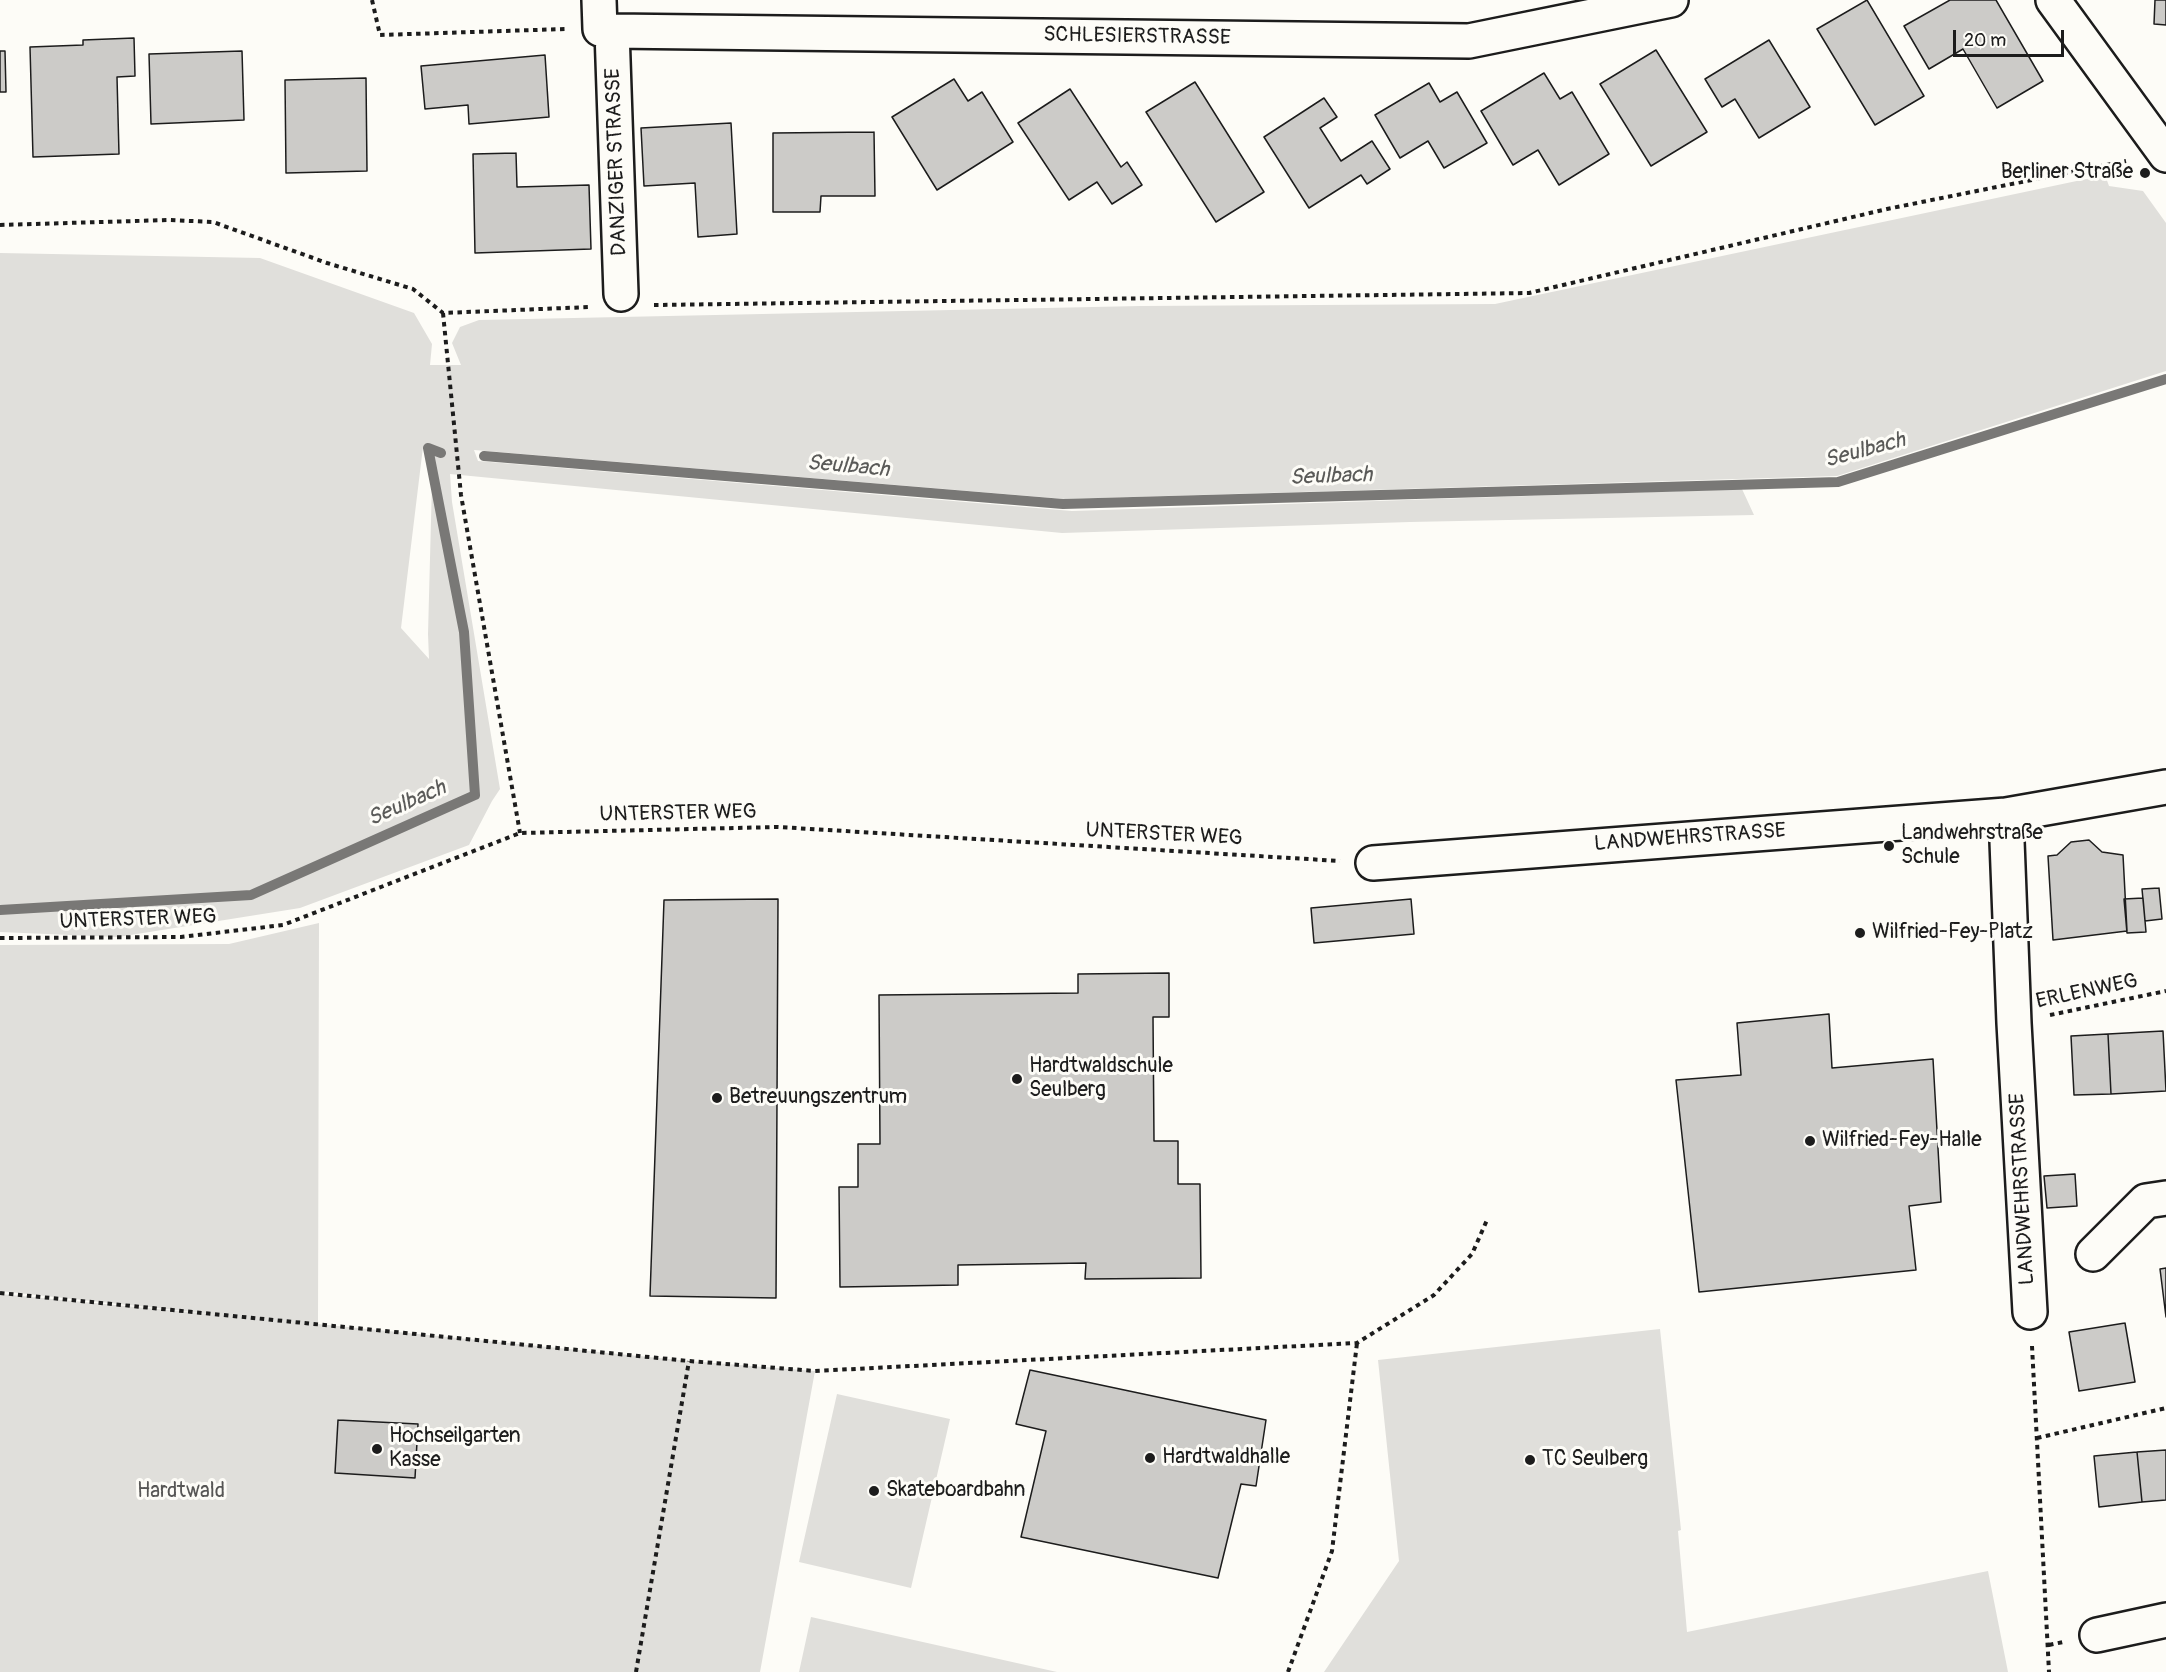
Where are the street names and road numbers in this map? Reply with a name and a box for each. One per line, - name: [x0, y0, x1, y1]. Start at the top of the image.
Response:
- street label: SCHLESIERSTRASSE: [1043, 23, 1231, 51]
- street label: DANZIGER STRASSE: [601, 68, 633, 256]
- street label: UNTERSTER WEG: [599, 800, 757, 828]
- street label: UNTERSTER WEG: [1085, 818, 1243, 852]
- street label: LANDWEHRSTRASSE: [1593, 819, 1787, 857]
- street label: UNTERSTER WEG: [59, 905, 217, 935]
- street label: ERLENWEG: [2034, 969, 2140, 1015]
- street label: LANDWEHRSTRASSE: [2005, 1092, 2041, 1286]

